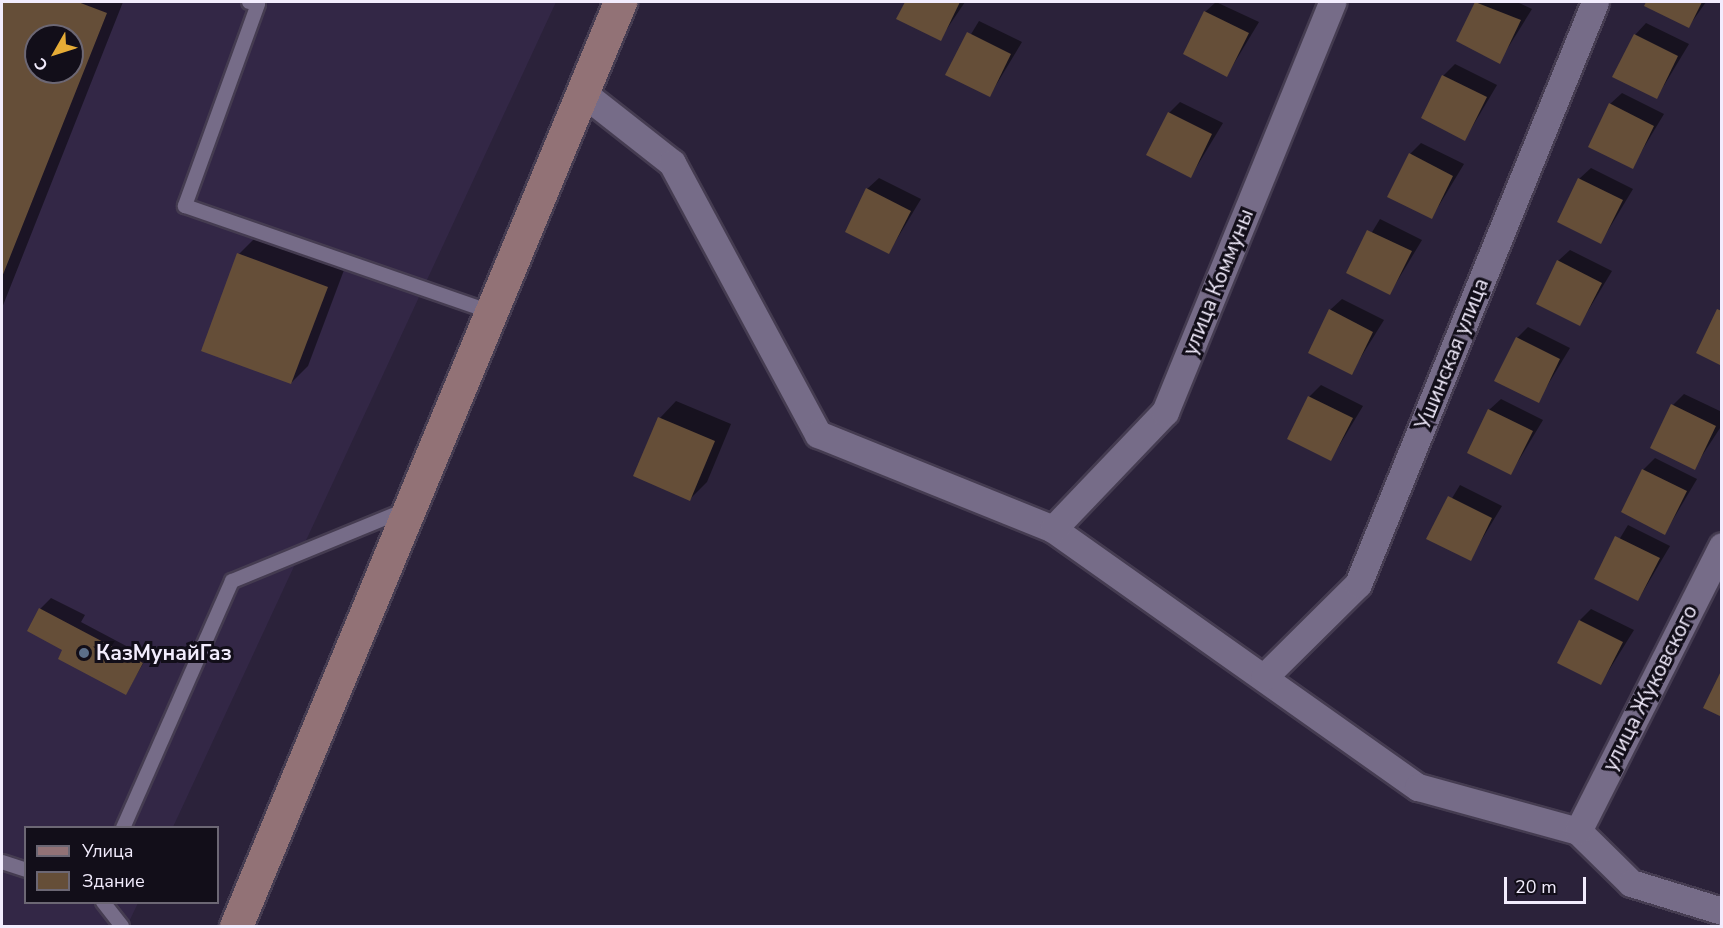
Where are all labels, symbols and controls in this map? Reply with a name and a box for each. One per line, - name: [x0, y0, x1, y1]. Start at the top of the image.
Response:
- north arrow: [24, 24, 84, 84]
- text: С: [30, 53, 54, 75]
- street label: улица Коммуны: [1177, 205, 1259, 359]
- street label: Ушинская улица: [1410, 274, 1494, 434]
- street label: улица Жуковского: [1597, 601, 1703, 775]
- place label: КазМунайГаз: [96, 640, 232, 666]
- marker: КазМунайГаз: [77, 646, 91, 660]
- legend: [24, 826, 219, 904]
- text: Улица: [82, 839, 133, 863]
- scale bar: [1507, 865, 1590, 903]
- text: Здание: [82, 869, 145, 893]
- text: 20 m: [1515, 875, 1557, 899]

